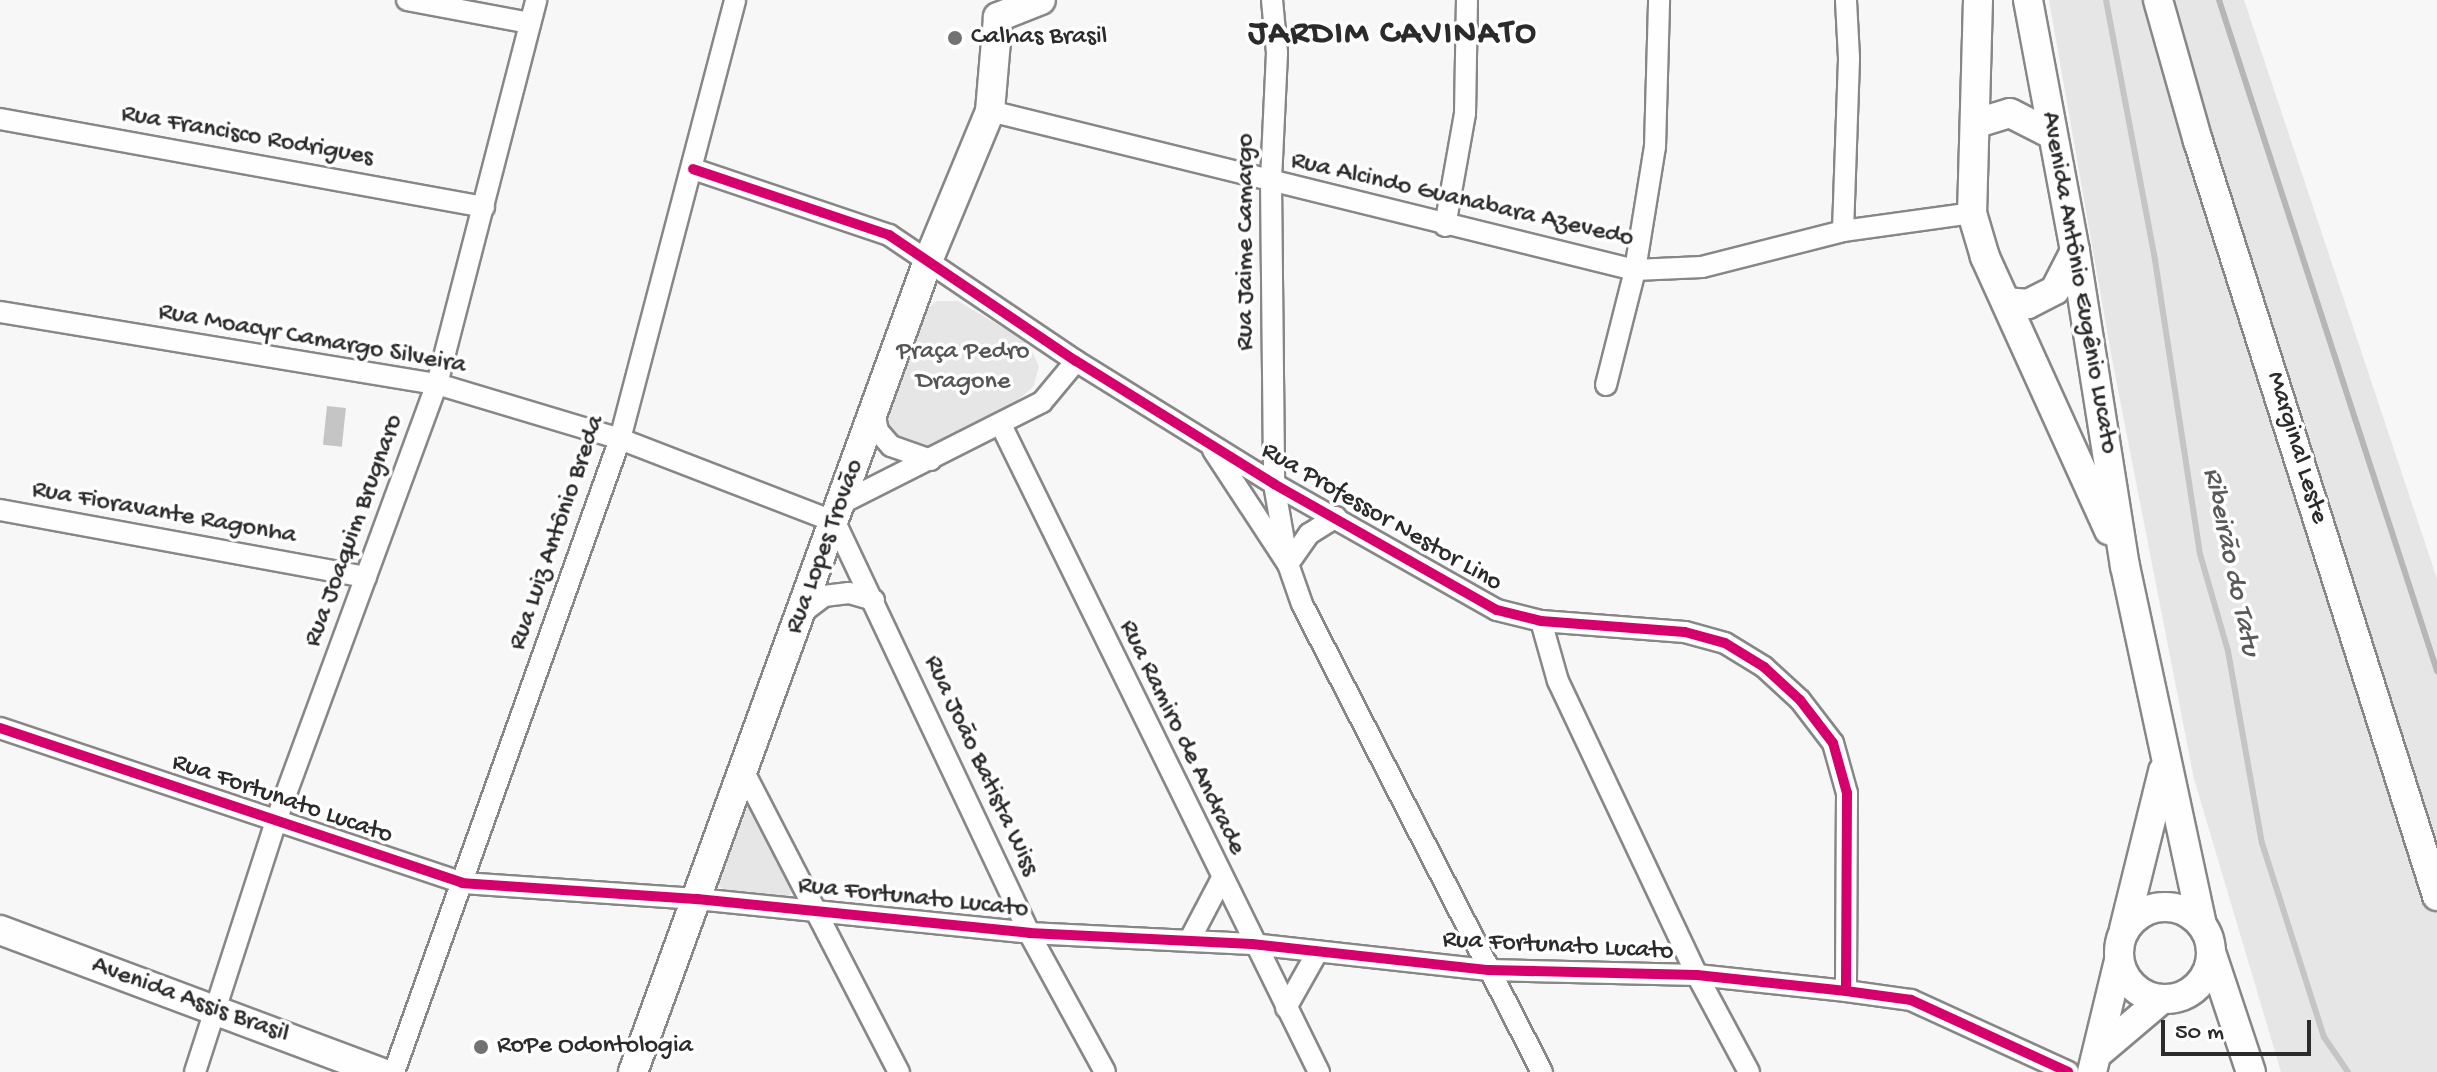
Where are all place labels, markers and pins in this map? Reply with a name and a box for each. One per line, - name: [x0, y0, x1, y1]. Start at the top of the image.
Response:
- place label: Calhas Brasil: [971, 22, 1107, 54]
- marker: Calhas Brasil: [946, 29, 964, 47]
- place label: RoPe Odontologia: [497, 1031, 693, 1063]
- marker: RoPe Odontologia: [472, 1038, 490, 1056]

